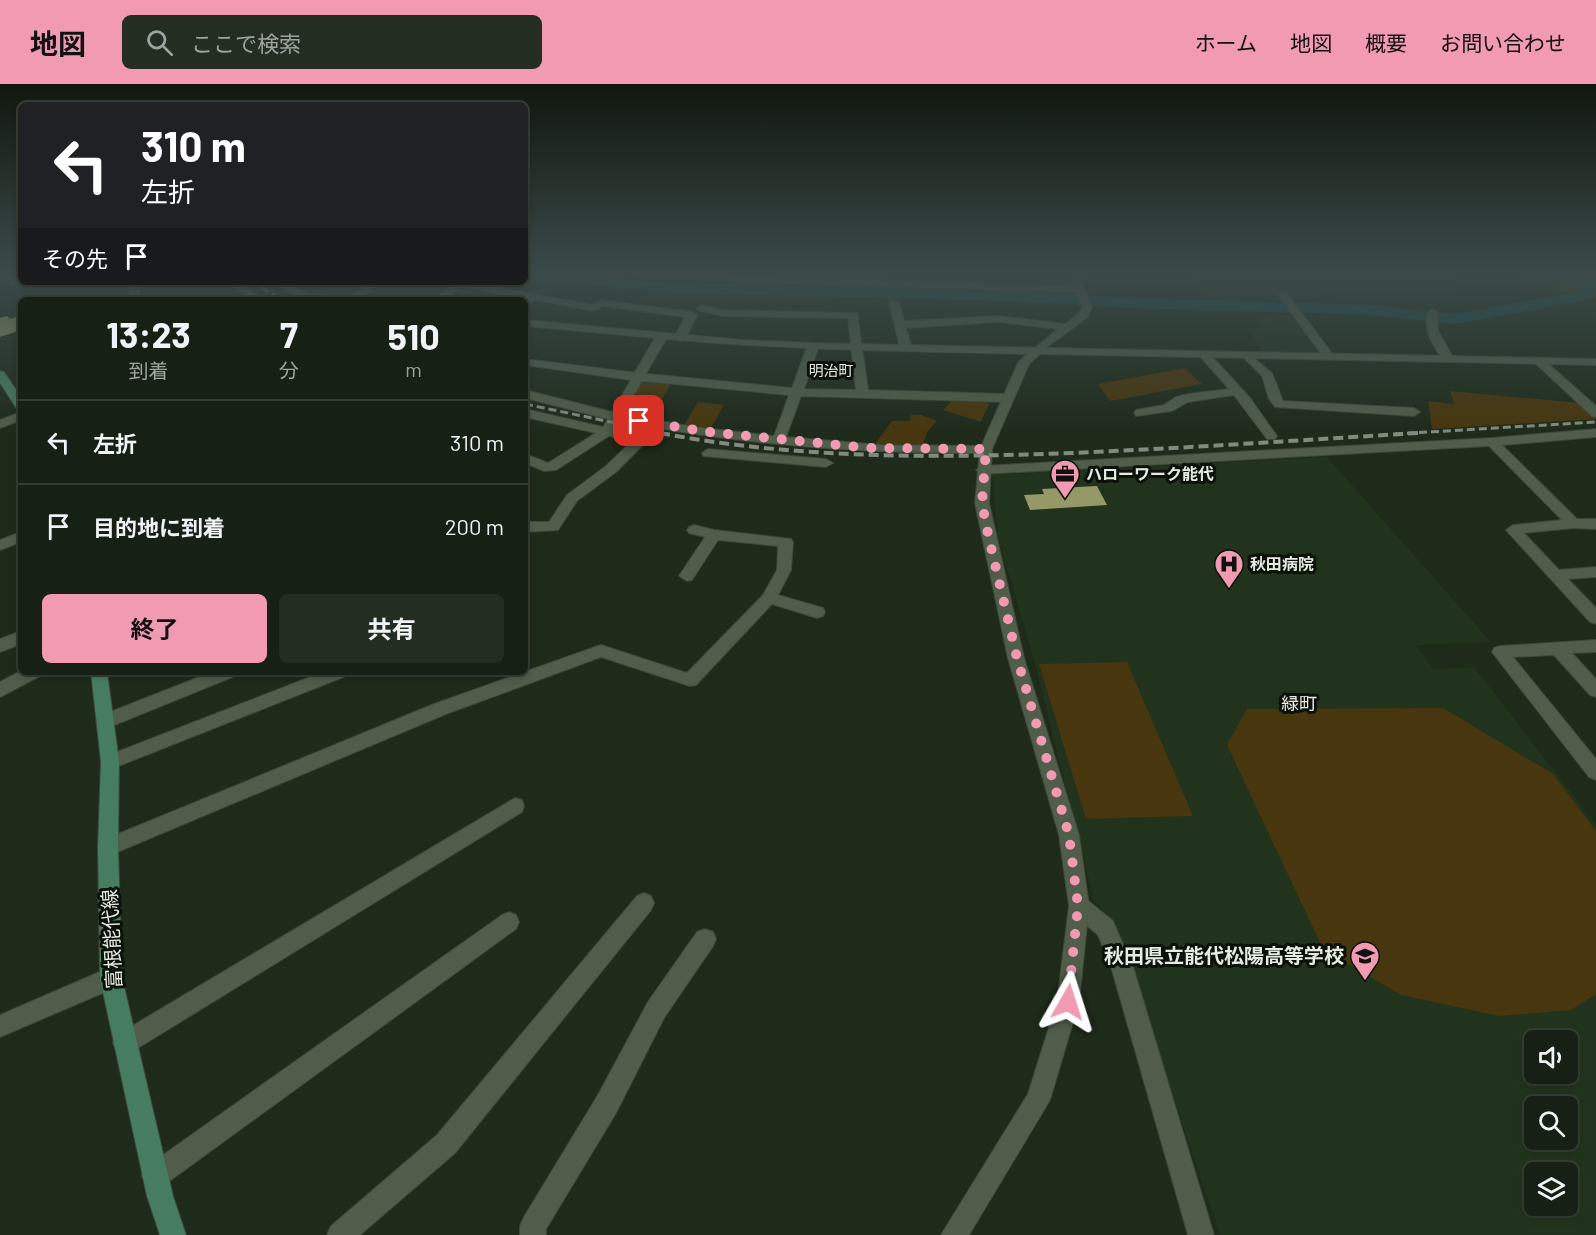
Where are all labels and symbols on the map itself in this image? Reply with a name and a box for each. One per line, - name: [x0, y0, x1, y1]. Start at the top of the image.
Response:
- district label: 明治町: [808, 361, 854, 379]
- pin: [613, 395, 664, 446]
- office icon: ハローワーク能代: [1049, 458, 1081, 500]
- place label: ハローワーク能代: [1086, 464, 1214, 483]
- hospital icon: 秋田病院: [1213, 548, 1245, 590]
- place label: 秋田病院: [1250, 554, 1314, 573]
- district label: 緑町: [1281, 692, 1317, 714]
- street label: 富根能代線: [96, 888, 126, 990]
- school or university icon: 秋田県立能代松陽高等学校: [1349, 940, 1381, 982]
- place label: 秋田県立能代松陽高等学校: [1104, 943, 1344, 967]
- position arrow: [1036, 970, 1100, 1034]

